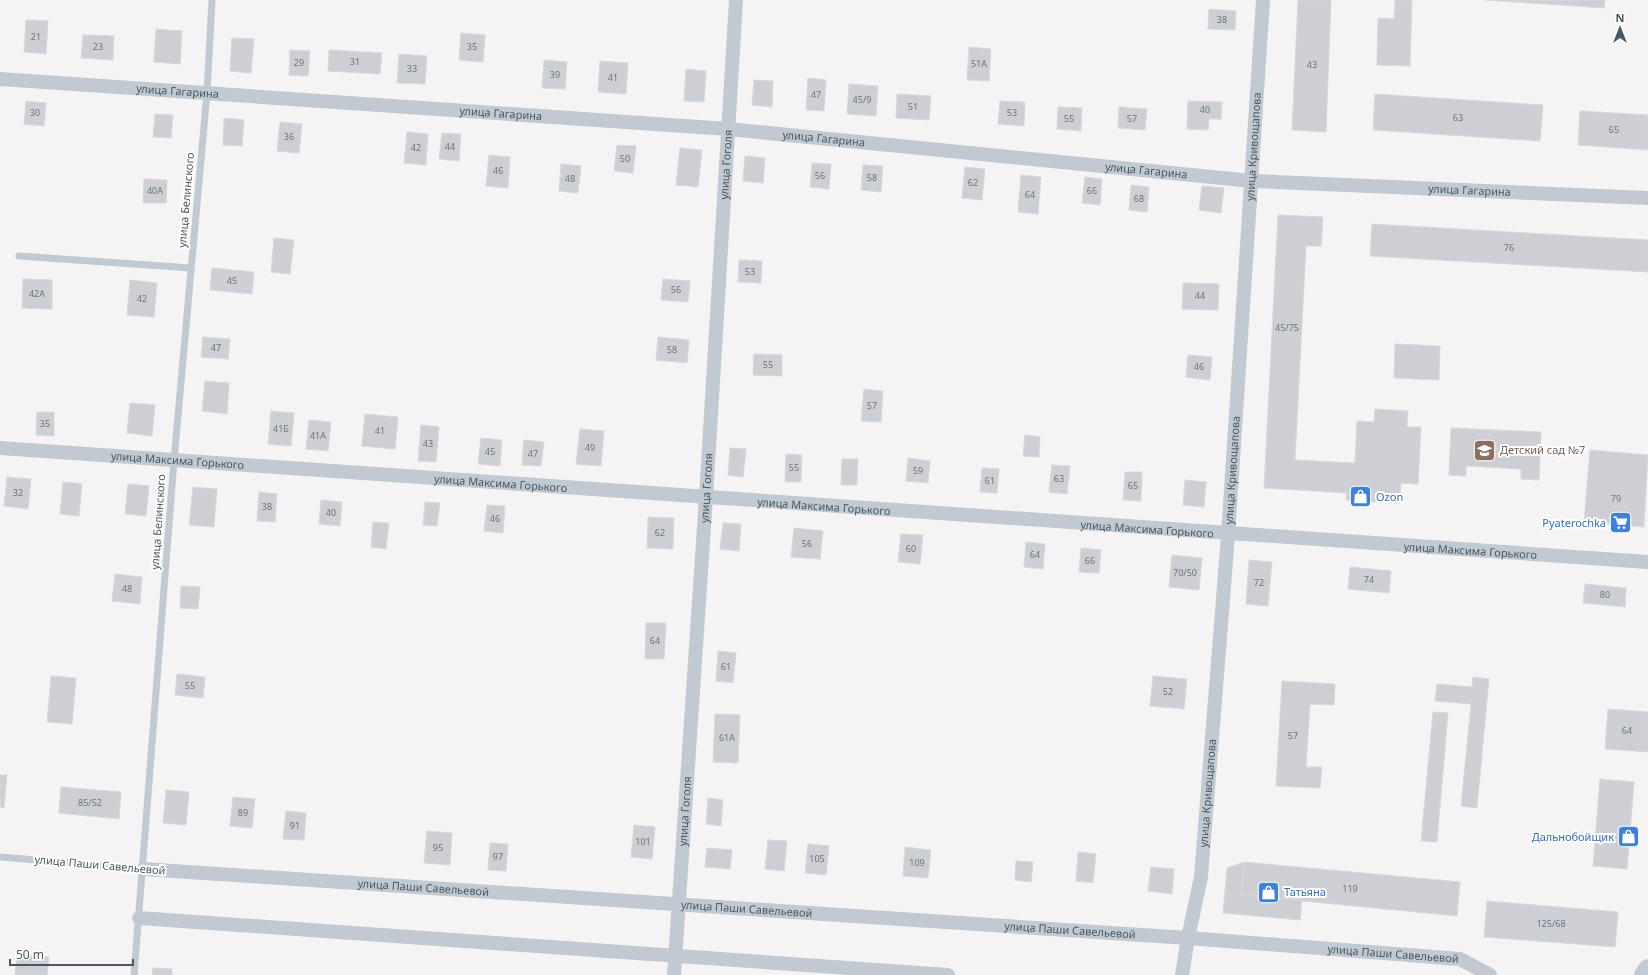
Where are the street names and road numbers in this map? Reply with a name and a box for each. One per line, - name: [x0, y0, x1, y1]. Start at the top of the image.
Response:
- street label: улица Гагарина: [136, 80, 219, 101]
- street label: улица Кривощапова: [1242, 92, 1264, 202]
- street label: улица Гагарина: [459, 103, 543, 123]
- street label: улица Гагарина: [782, 126, 866, 150]
- street label: улица Гоголя: [716, 129, 735, 200]
- street label: улица Белинского: [174, 152, 197, 248]
- street label: улица Гагарина: [1104, 158, 1188, 182]
- street label: улица Гагарина: [1428, 181, 1511, 199]
- street label: улица Кривощапова: [1221, 415, 1243, 525]
- street label: улица Максима Горького: [110, 448, 245, 472]
- street label: улица Гоголя: [696, 453, 716, 523]
- street label: улица Максима Горького: [434, 471, 568, 495]
- street label: улица Белинского: [147, 474, 168, 570]
- street label: улица Максима Горького: [757, 494, 891, 518]
- street label: улица Максима Горького: [1080, 517, 1214, 541]
- street label: улица Максима Горького: [1403, 538, 1537, 562]
- street label: улица Кривощапова: [1195, 738, 1219, 848]
- street label: улица Гоголя: [675, 776, 694, 847]
- street label: улица Паши Савельевой: [34, 851, 166, 878]
- street label: улица Паши Савельевой: [357, 875, 490, 899]
- street label: улица Паши Савельевой: [681, 897, 813, 920]
- street label: улица Паши Савельевой: [1004, 918, 1136, 942]
- street label: улица Паши Савельевой: [1327, 941, 1459, 966]

